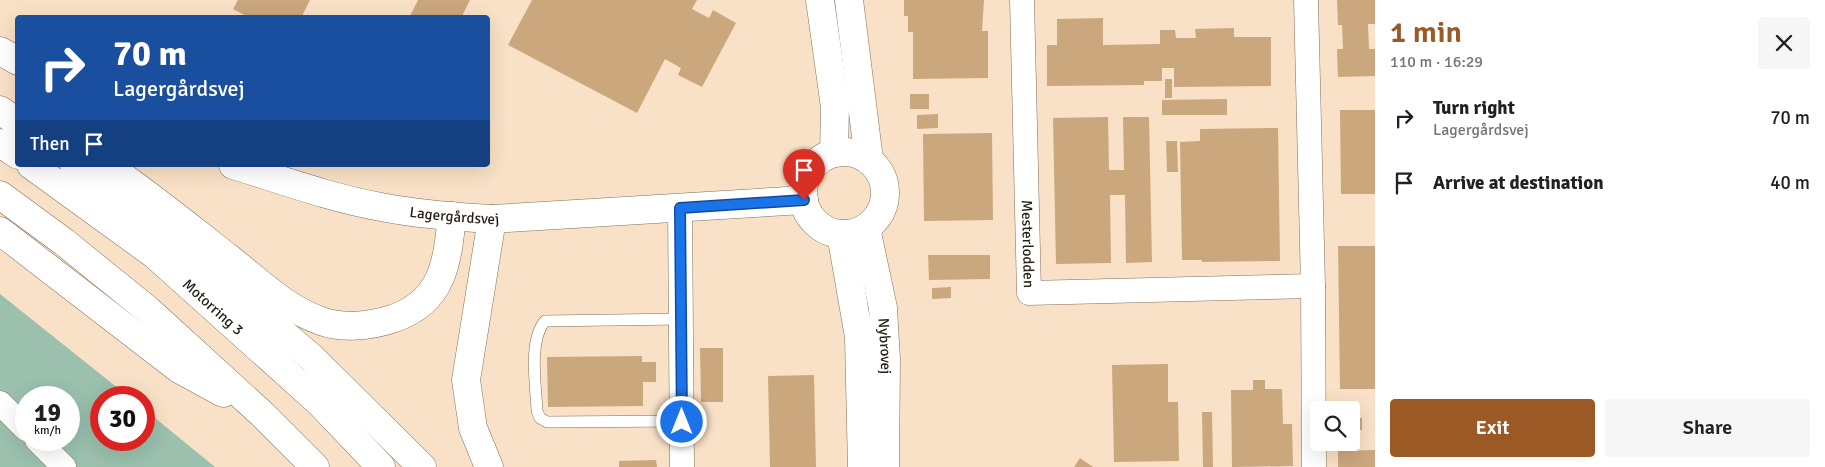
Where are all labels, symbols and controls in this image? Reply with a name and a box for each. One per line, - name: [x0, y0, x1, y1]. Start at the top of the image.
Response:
- text: 1 min: [1390, 14, 1462, 51]
- button: close: [1758, 17, 1810, 69]
- text: 70 m: [113, 32, 187, 75]
- icon: right: [30, 35, 95, 100]
- text: 110 m · 16:29: [1390, 52, 1483, 72]
- text: Lagergårdsvej: [113, 75, 245, 102]
- text: Turn right: [1433, 96, 1515, 120]
- icon: right: [1390, 104, 1418, 132]
- text: 70 m: [1770, 106, 1810, 130]
- text: Lagergårdsvej: [1433, 120, 1529, 140]
- icon: arrive: [80, 130, 108, 158]
- text: Then: [30, 132, 70, 156]
- pin: [783, 149, 825, 200]
- icon: arrive: [790, 156, 818, 184]
- icon: arrive: [1390, 169, 1418, 197]
- text: Arrive at destination: [1433, 171, 1604, 195]
- text: 40 m: [1770, 171, 1810, 195]
- street label: Mesterlodden: [1018, 200, 1038, 288]
- street label: Lagergårdsvej: [409, 203, 500, 228]
- street label: Motorring 3: [179, 275, 247, 339]
- street label: Nybrovej: [875, 317, 895, 374]
- speed limit sign: 30: [90, 386, 155, 451]
- position arrow: [655, 395, 707, 447]
- text: 19: [34, 397, 61, 428]
- button: Exit: [1390, 399, 1595, 457]
- button: Share: [1605, 399, 1810, 457]
- map controls: [1310, 401, 1360, 451]
- button: search: [1310, 401, 1360, 451]
- text: km/h: [34, 423, 61, 438]

